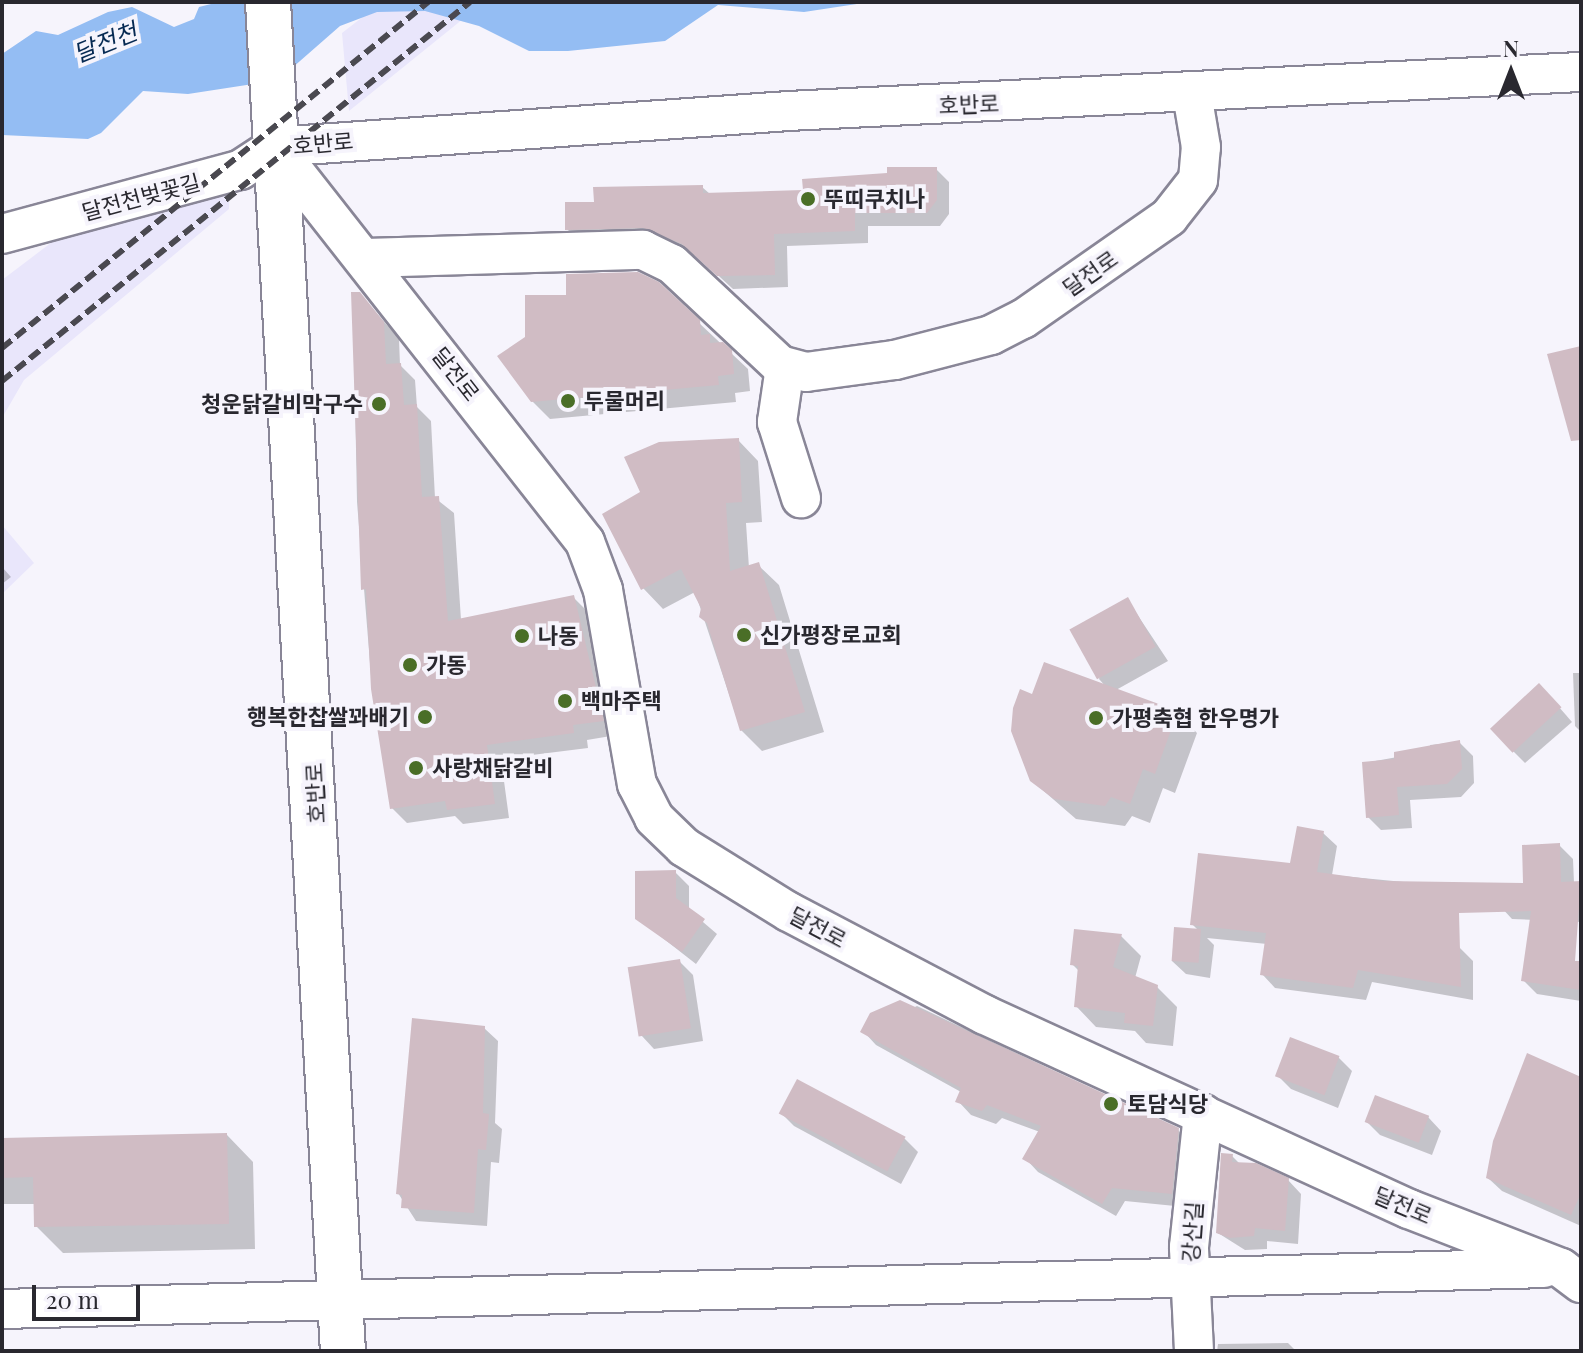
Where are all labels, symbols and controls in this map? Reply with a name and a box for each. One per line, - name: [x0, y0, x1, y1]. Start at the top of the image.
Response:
- water label: 달전천: [69, 16, 141, 68]
- north arrow: [1471, 32, 1551, 112]
- text: N: [1503, 33, 1519, 63]
- street label: 호반로: [938, 90, 1000, 118]
- street label: 호반로: [292, 127, 354, 159]
- street label: 달전천벚꽃길: [79, 169, 203, 225]
- place label: 뚜띠쿠치나: [824, 186, 925, 212]
- marker: 뚜띠쿠치나: [799, 190, 817, 208]
- street label: 달전로: [1058, 245, 1122, 301]
- street label: 달전로: [427, 342, 485, 406]
- place label: 두물머리: [584, 388, 665, 414]
- place label: 청운닭갈비막구수: [201, 391, 363, 417]
- marker: 두물머리: [559, 392, 577, 410]
- marker: 청운닭갈비막구수: [370, 395, 388, 413]
- place label: 신가평장로교회: [760, 622, 902, 648]
- place label: 나동: [538, 623, 578, 649]
- marker: 신가평장로교회: [735, 626, 753, 644]
- marker: 나동: [513, 627, 531, 645]
- place label: 가동: [426, 652, 466, 678]
- marker: 가동: [401, 656, 419, 674]
- place label: 백마주택: [581, 688, 662, 714]
- marker: 백마주택: [556, 692, 574, 710]
- place label: 행복한찹쌀꽈배기: [247, 704, 409, 730]
- place label: 가평축협 한우명가: [1112, 705, 1279, 731]
- marker: 행복한찹쌀꽈배기: [416, 708, 434, 726]
- marker: 가평축협 한우명가: [1087, 709, 1105, 727]
- place label: 사랑채닭갈비: [432, 755, 553, 781]
- marker: 사랑채닭갈비: [407, 759, 425, 777]
- street label: 호반로: [300, 762, 330, 824]
- street label: 달전로: [785, 901, 851, 953]
- place label: 토담식당: [1127, 1091, 1208, 1117]
- marker: 토담식당: [1102, 1095, 1120, 1113]
- street label: 달전로: [1370, 1181, 1436, 1229]
- street label: 강산길: [1177, 1201, 1207, 1263]
- scale bar: [36, 1269, 144, 1319]
- text: 20 m: [46, 1283, 99, 1315]

